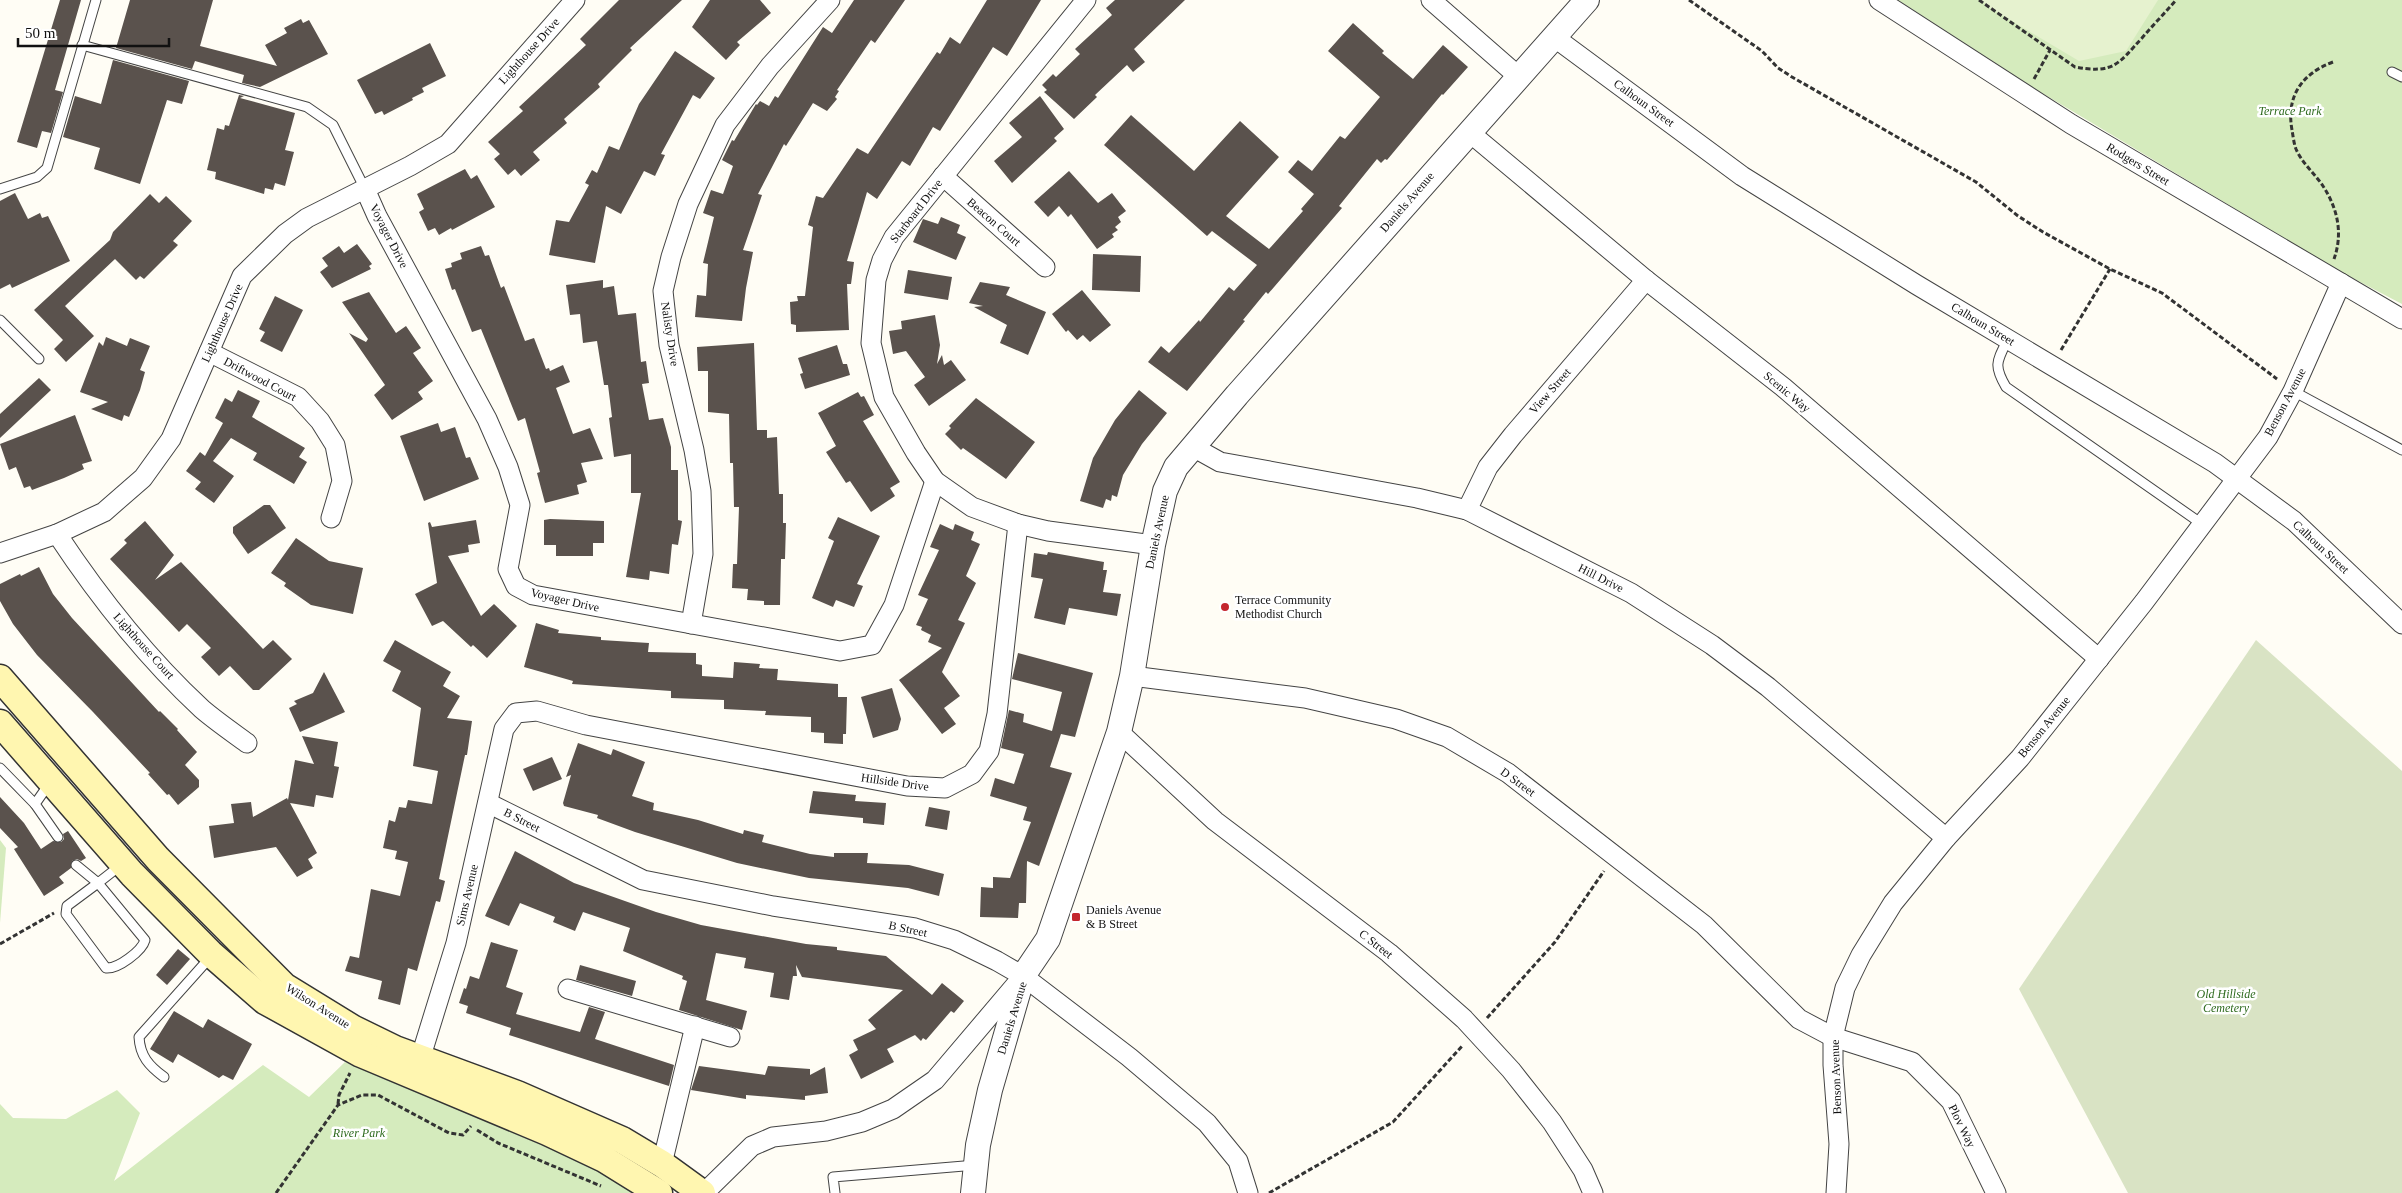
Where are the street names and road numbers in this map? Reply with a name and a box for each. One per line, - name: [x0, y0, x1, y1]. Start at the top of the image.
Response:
- street label: Lighthouse Drive: [496, 15, 562, 87]
- street label: Calhoun Street: [1611, 76, 1678, 130]
- street label: Rodgers Street: [2104, 140, 2173, 189]
- street label: Daniels Avenue: [1377, 169, 1437, 235]
- street label: Starboard Drive: [887, 176, 945, 246]
- street label: Beacon Court: [964, 195, 1024, 249]
- street label: Voyager Drive: [367, 202, 411, 270]
- street label: Lighthouse Drive: [198, 282, 246, 364]
- street label: Calhoun Street: [1949, 300, 2018, 349]
- street label: Nalisty Drive: [658, 301, 682, 367]
- street label: Driftwood Court: [221, 354, 299, 404]
- street label: View Street: [1526, 365, 1574, 417]
- street label: Benson Avenue: [2261, 366, 2309, 438]
- street label: Scenic Way: [1761, 368, 1813, 416]
- street label: Daniels Avenue: [1142, 494, 1172, 570]
- street label: Calhoun Street: [2290, 517, 2352, 577]
- street label: Hill Drive: [1576, 561, 1626, 595]
- street label: Voyager Drive: [529, 585, 601, 615]
- street label: Lighthouse Court: [111, 610, 178, 683]
- street label: Benson Avenue: [2015, 694, 2073, 760]
- street label: D Street: [1498, 765, 1539, 800]
- street label: Hillside Drive: [860, 770, 930, 794]
- street label: B Street: [501, 805, 543, 835]
- street label: Sims Avenue: [453, 863, 481, 927]
- street label: B Street: [887, 918, 929, 940]
- street label: C Street: [1356, 926, 1396, 962]
- street label: Daniels Avenue: [994, 980, 1030, 1056]
- street label: Wilson Avenue: [283, 981, 353, 1031]
- street label: Benson Avenue: [1828, 1039, 1844, 1115]
- street label: Plov Way: [1946, 1102, 1978, 1150]

